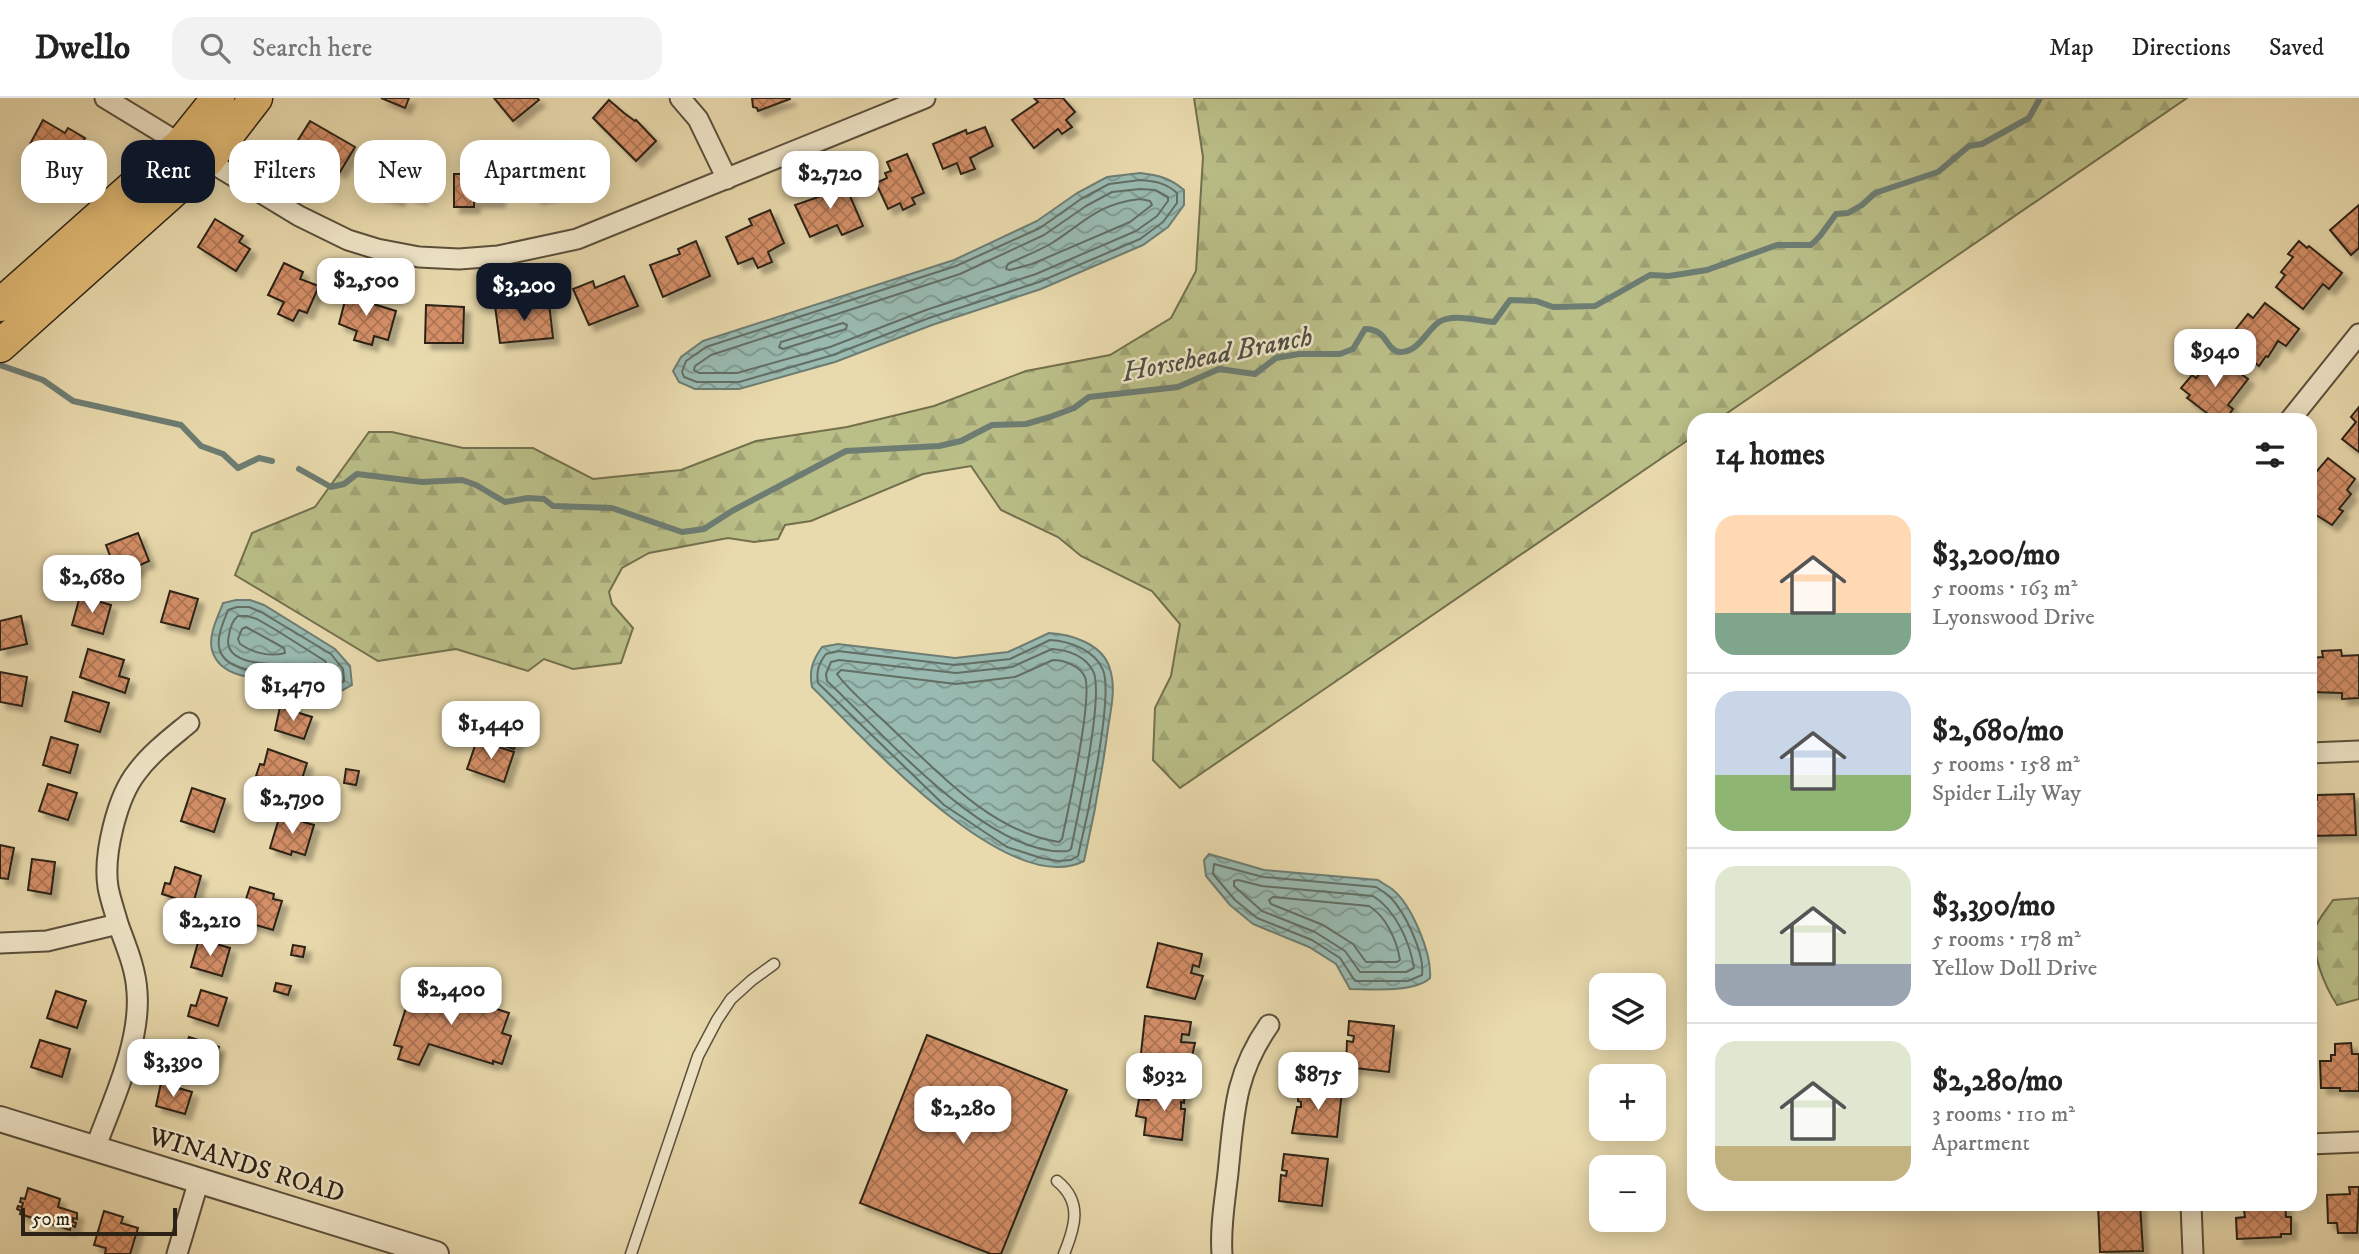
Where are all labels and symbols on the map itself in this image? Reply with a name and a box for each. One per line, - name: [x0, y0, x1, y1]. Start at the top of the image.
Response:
- pin: $2,720: [773, 152, 887, 211]
- pin: $2,500: [309, 258, 423, 318]
- pin: $3,200: [467, 264, 581, 323]
- water label: Horsehead Branch: [1118, 319, 1315, 390]
- pin: $940: [2174, 330, 2256, 389]
- pin: $2,680: [35, 556, 149, 615]
- pin: $1,470: [236, 664, 350, 723]
- pin: $1,440: [434, 702, 548, 761]
- pin: $2,790: [235, 776, 349, 836]
- pin: $2,210: [153, 898, 267, 958]
- pin: $2,400: [394, 968, 508, 1027]
- pin: $3,390: [116, 1040, 230, 1099]
- pin: $875: [1277, 1052, 1359, 1112]
- pin: $932: [1123, 1054, 1205, 1113]
- pin: $2,280: [906, 1086, 1020, 1146]
- street label: WINANDS ROAD: [144, 1120, 348, 1211]
- scale bar: [21, 1205, 177, 1237]

